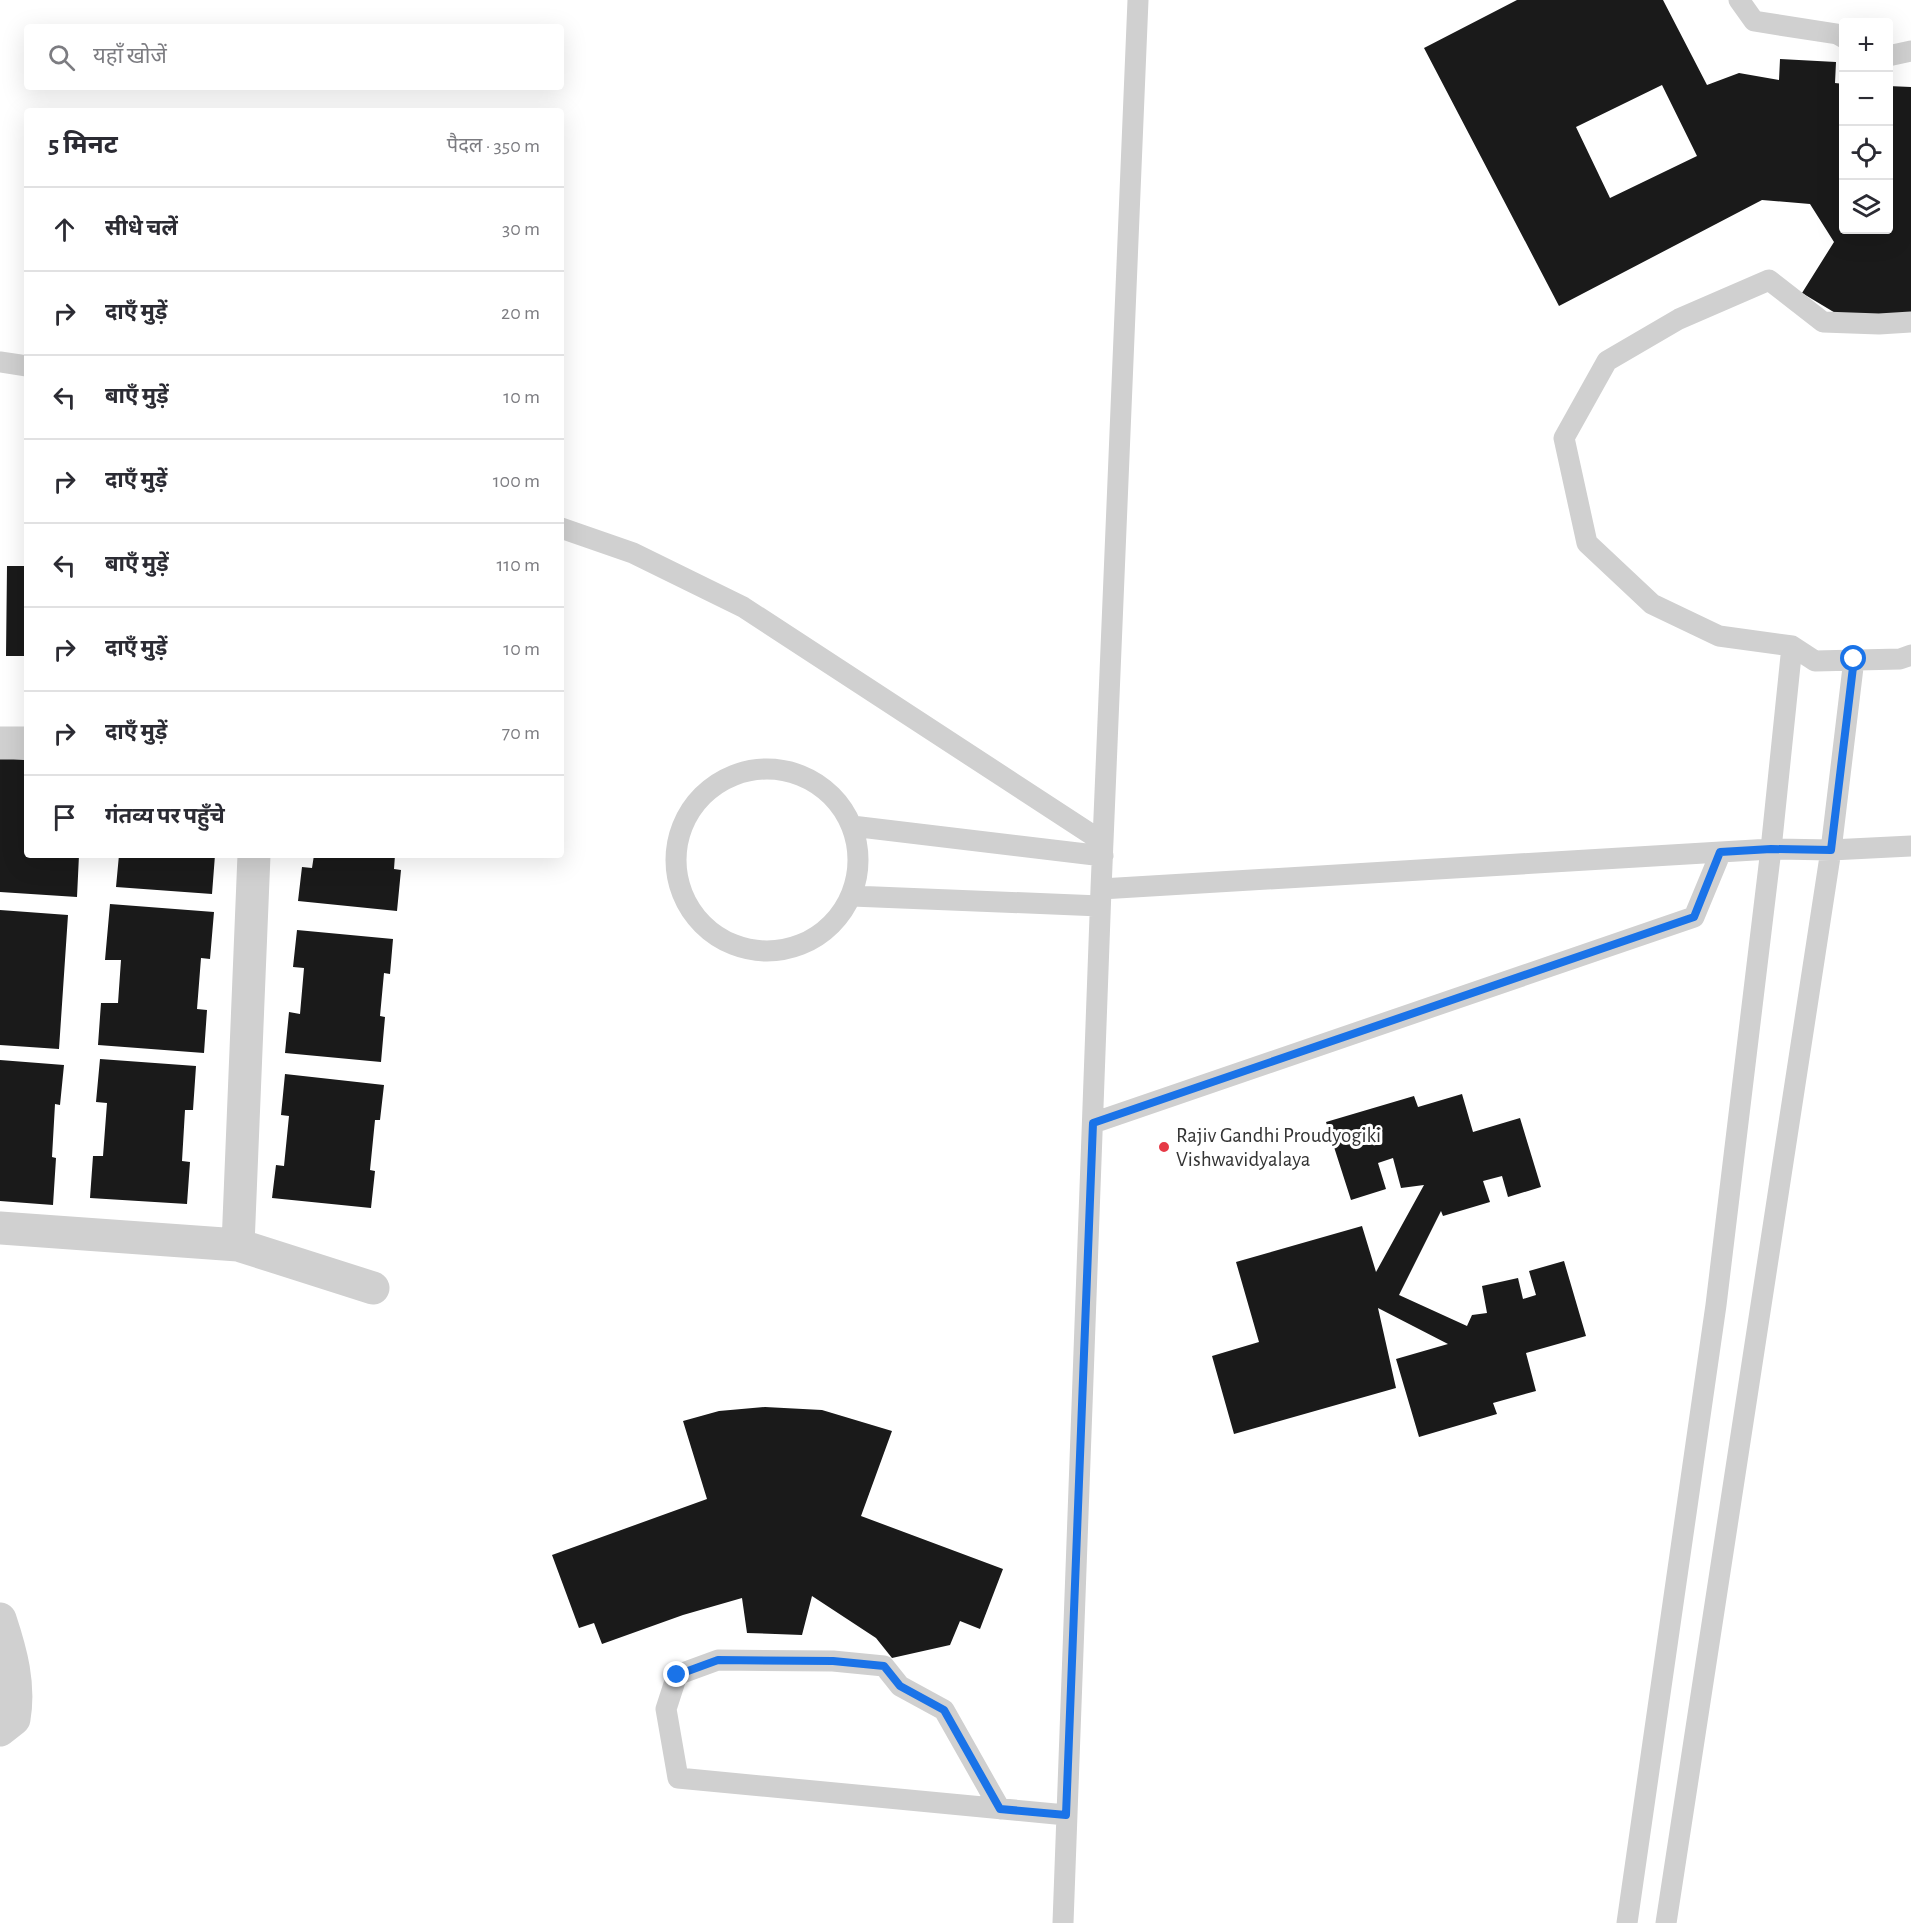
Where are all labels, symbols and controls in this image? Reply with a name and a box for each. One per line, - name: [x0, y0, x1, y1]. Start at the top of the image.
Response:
- map controls: [1839, 18, 1893, 234]
- button: +: [1839, 18, 1893, 72]
- search box: [24, 24, 564, 90]
- icon: search: [45, 41, 78, 74]
- text: यहाँ खोजें: [93, 45, 167, 67]
- button: −: [1839, 72, 1893, 126]
- button: locate: [1839, 126, 1893, 180]
- text: 5 मिनट: [48, 132, 118, 158]
- text: पैदल · 350 m: [447, 136, 540, 156]
- button: layers: [1839, 180, 1893, 234]
- icon: ahead: [48, 213, 81, 246]
- text: सीधे चलें: [105, 217, 178, 239]
- text: 30 m: [502, 219, 540, 239]
- icon: right: [48, 297, 81, 330]
- text: दाएँ मुड़ें: [105, 301, 167, 323]
- text: 20 m: [501, 303, 540, 323]
- icon: left: [48, 381, 81, 414]
- text: बाएँ मुड़ें: [105, 385, 169, 407]
- text: 10 m: [503, 387, 540, 407]
- icon: right: [48, 465, 81, 498]
- text: दाएँ मुड़ें: [105, 469, 167, 491]
- text: 100 m: [493, 471, 540, 491]
- icon: left: [48, 549, 81, 582]
- text: बाएँ मुड़ें: [105, 553, 169, 575]
- text: 110 m: [496, 555, 540, 575]
- icon: right: [48, 633, 81, 666]
- text: दाएँ मुड़ें: [105, 637, 167, 659]
- text: 10 m: [503, 639, 540, 659]
- route start: [1840, 645, 1866, 671]
- icon: right: [48, 717, 81, 750]
- text: दाएँ मुड़ें: [105, 721, 167, 743]
- text: 70 m: [502, 723, 540, 743]
- icon: arrive: [48, 801, 81, 834]
- text: गंतव्य पर पहुँचे: [105, 805, 225, 827]
- place label: Rajiv Gandhi Proudyogiki Vishwavidyalaya: [1176, 1125, 1381, 1170]
- marker: Rajiv Gandhi Proudyogiki Vishwavidyalaya: [1157, 1140, 1171, 1154]
- route end: [663, 1661, 689, 1687]

